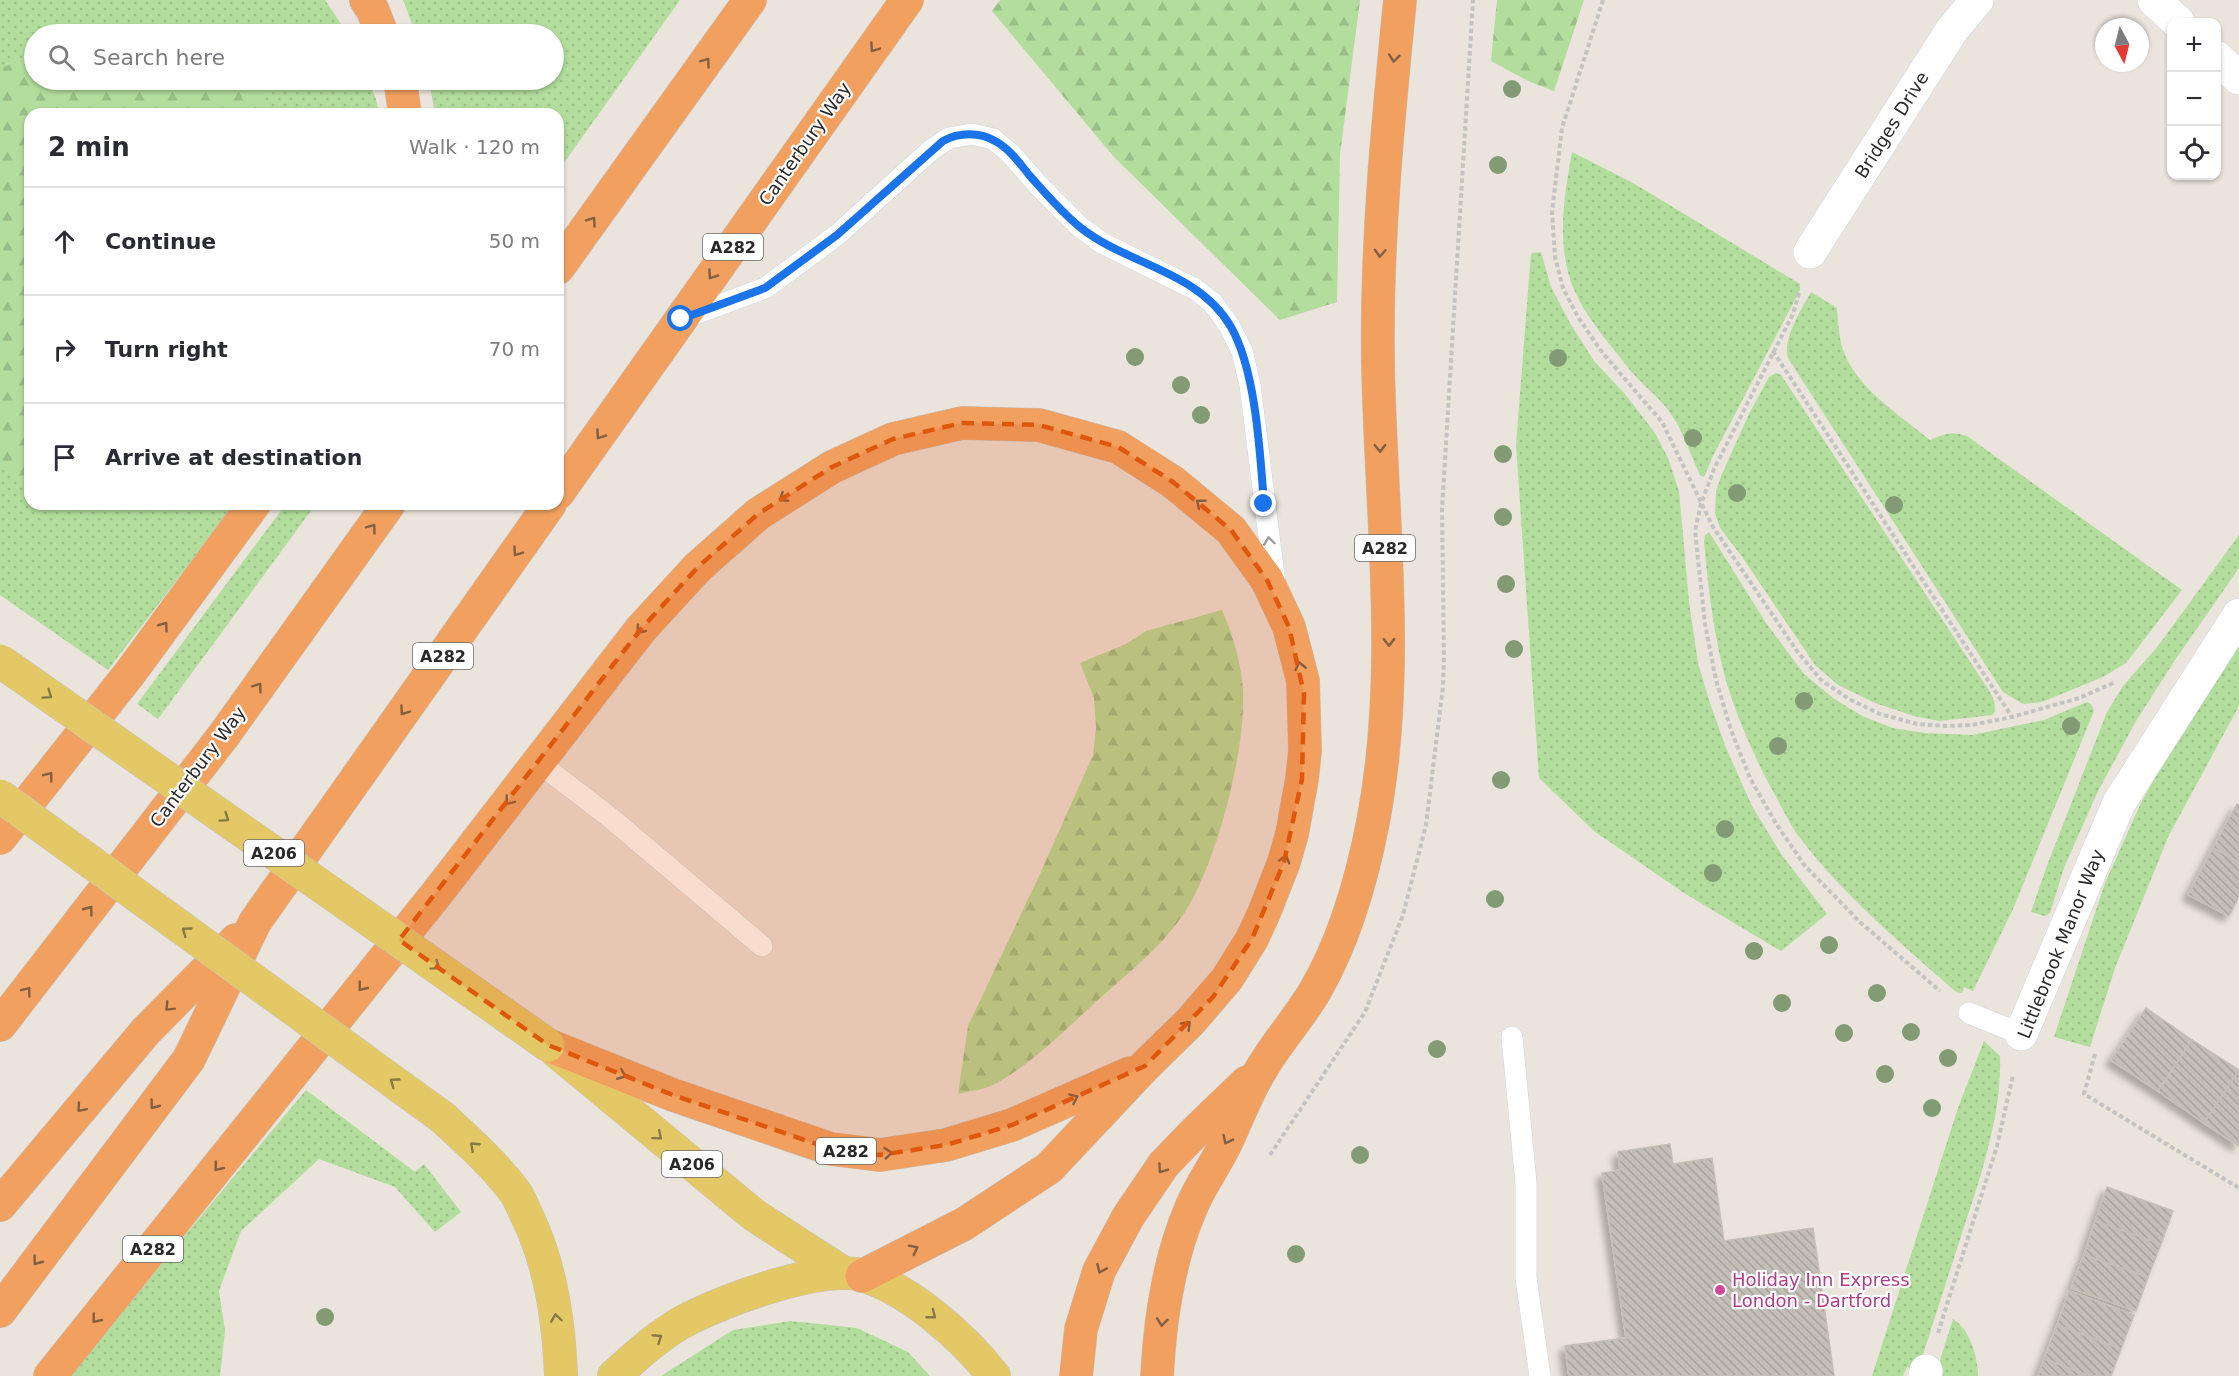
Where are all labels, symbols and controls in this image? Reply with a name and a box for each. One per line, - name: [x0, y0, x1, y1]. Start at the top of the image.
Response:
- north arrow: [2095, 18, 2149, 72]
- map controls: [2167, 18, 2221, 180]
- button: +: [2167, 18, 2221, 72]
- search box: [24, 24, 564, 90]
- icon: search: [45, 41, 78, 74]
- one-way arrow: [870, 41, 881, 52]
- text: Search here: [93, 45, 225, 70]
- one-way arrow: [1388, 54, 1401, 63]
- one-way arrow: [699, 58, 710, 69]
- street label: Bridges Drive: [1850, 68, 1933, 182]
- button: −: [2167, 72, 2221, 126]
- street label: Canterbury Way: [754, 78, 855, 209]
- button: locate: [2167, 126, 2221, 180]
- text: 2 min: [48, 132, 130, 162]
- text: Walk · 120 m: [409, 135, 540, 159]
- one-way arrow: [585, 216, 596, 227]
- icon: ahead: [48, 225, 81, 258]
- text: Continue: [105, 229, 216, 254]
- text: 50 m: [489, 229, 540, 253]
- road number: A282: [703, 234, 763, 260]
- one-way arrow: [1373, 248, 1386, 257]
- one-way arrow: [708, 269, 719, 280]
- route start: [667, 305, 693, 331]
- icon: right: [48, 333, 81, 366]
- text: Turn right: [105, 337, 228, 362]
- text: 70 m: [489, 337, 540, 361]
- one-way arrow: [596, 428, 607, 439]
- icon: arrive: [48, 441, 81, 474]
- one-way arrow: [1374, 443, 1387, 452]
- text: Arrive at destination: [105, 445, 362, 470]
- route end: [1250, 490, 1276, 516]
- one-way arrow: [779, 491, 789, 503]
- one-way arrow: [1196, 500, 1207, 511]
- one-way arrow: [364, 524, 375, 535]
- road number: A282: [1355, 535, 1415, 561]
- one-way arrow: [1263, 537, 1275, 546]
- one-way arrow: [513, 545, 524, 556]
- one-way arrow: [157, 622, 168, 633]
- one-way arrow: [637, 623, 648, 634]
- one-way arrow: [1383, 638, 1395, 647]
- road number: A282: [413, 643, 473, 669]
- one-way arrow: [1294, 661, 1307, 671]
- one-way arrow: [251, 682, 262, 693]
- one-way arrow: [41, 688, 52, 699]
- street label: Canterbury Way: [145, 702, 250, 831]
- one-way arrow: [400, 704, 411, 715]
- one-way arrow: [42, 772, 53, 783]
- one-way arrow: [505, 795, 516, 806]
- one-way arrow: [218, 811, 229, 822]
- road number: A206: [244, 840, 304, 866]
- street label: Littlebrook Manor Way: [2013, 846, 2108, 1042]
- one-way arrow: [1278, 854, 1290, 865]
- one-way arrow: [82, 905, 93, 916]
- one-way arrow: [181, 927, 192, 938]
- one-way arrow: [430, 959, 441, 970]
- one-way arrow: [359, 980, 370, 991]
- one-way arrow: [19, 986, 30, 997]
- one-way arrow: [166, 1000, 177, 1011]
- one-way arrow: [1180, 1021, 1191, 1032]
- one-way arrow: [616, 1068, 627, 1080]
- one-way arrow: [390, 1079, 401, 1090]
- one-way arrow: [1067, 1093, 1078, 1105]
- one-way arrow: [150, 1099, 161, 1110]
- one-way arrow: [77, 1101, 88, 1112]
- one-way arrow: [651, 1129, 662, 1140]
- one-way arrow: [1223, 1133, 1235, 1144]
- road number: A282: [816, 1138, 876, 1164]
- one-way arrow: [470, 1142, 480, 1153]
- one-way arrow: [883, 1147, 892, 1160]
- road number: A206: [662, 1151, 722, 1177]
- one-way arrow: [215, 1160, 226, 1171]
- one-way arrow: [1158, 1163, 1169, 1174]
- road number: A282: [123, 1236, 183, 1262]
- one-way arrow: [908, 1245, 919, 1257]
- one-way arrow: [33, 1255, 44, 1266]
- one-way arrow: [1096, 1263, 1108, 1274]
- place label: Holiday Inn Express London - Dartford: [1732, 1269, 1910, 1311]
- marker: Holiday Inn Express London - Dartford: [1713, 1283, 1727, 1297]
- one-way arrow: [925, 1307, 936, 1318]
- one-way arrow: [93, 1312, 104, 1323]
- one-way arrow: [550, 1313, 562, 1322]
- one-way arrow: [1156, 1317, 1168, 1326]
- one-way arrow: [652, 1334, 662, 1346]

